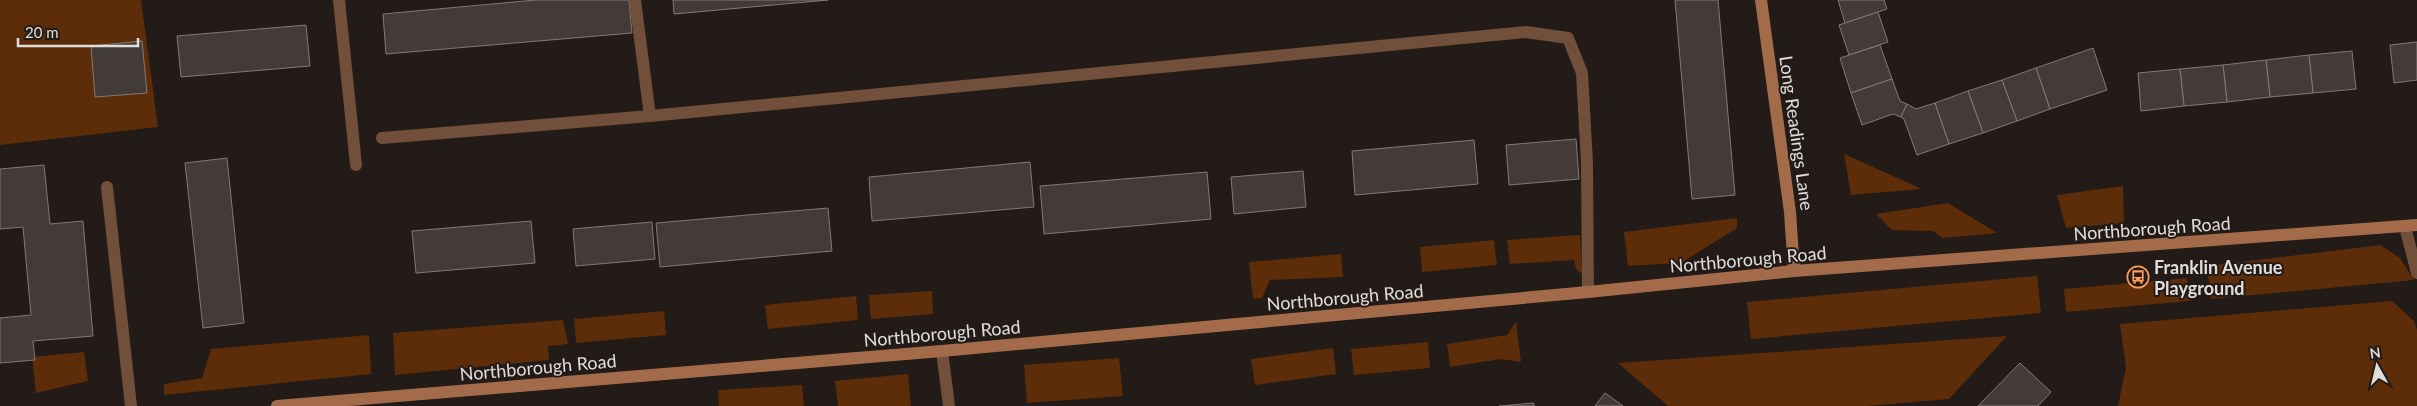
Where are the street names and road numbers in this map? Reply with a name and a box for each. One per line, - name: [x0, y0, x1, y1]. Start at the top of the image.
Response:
- street label: Long Readings Lane: [1775, 54, 1819, 212]
- street label: Northborough Road: [2073, 212, 2231, 244]
- street label: Northborough Road: [1669, 241, 1827, 277]
- street label: Northborough Road: [1266, 279, 1424, 315]
- street label: Northborough Road: [863, 315, 1021, 351]
- street label: Northborough Road: [459, 349, 617, 385]

